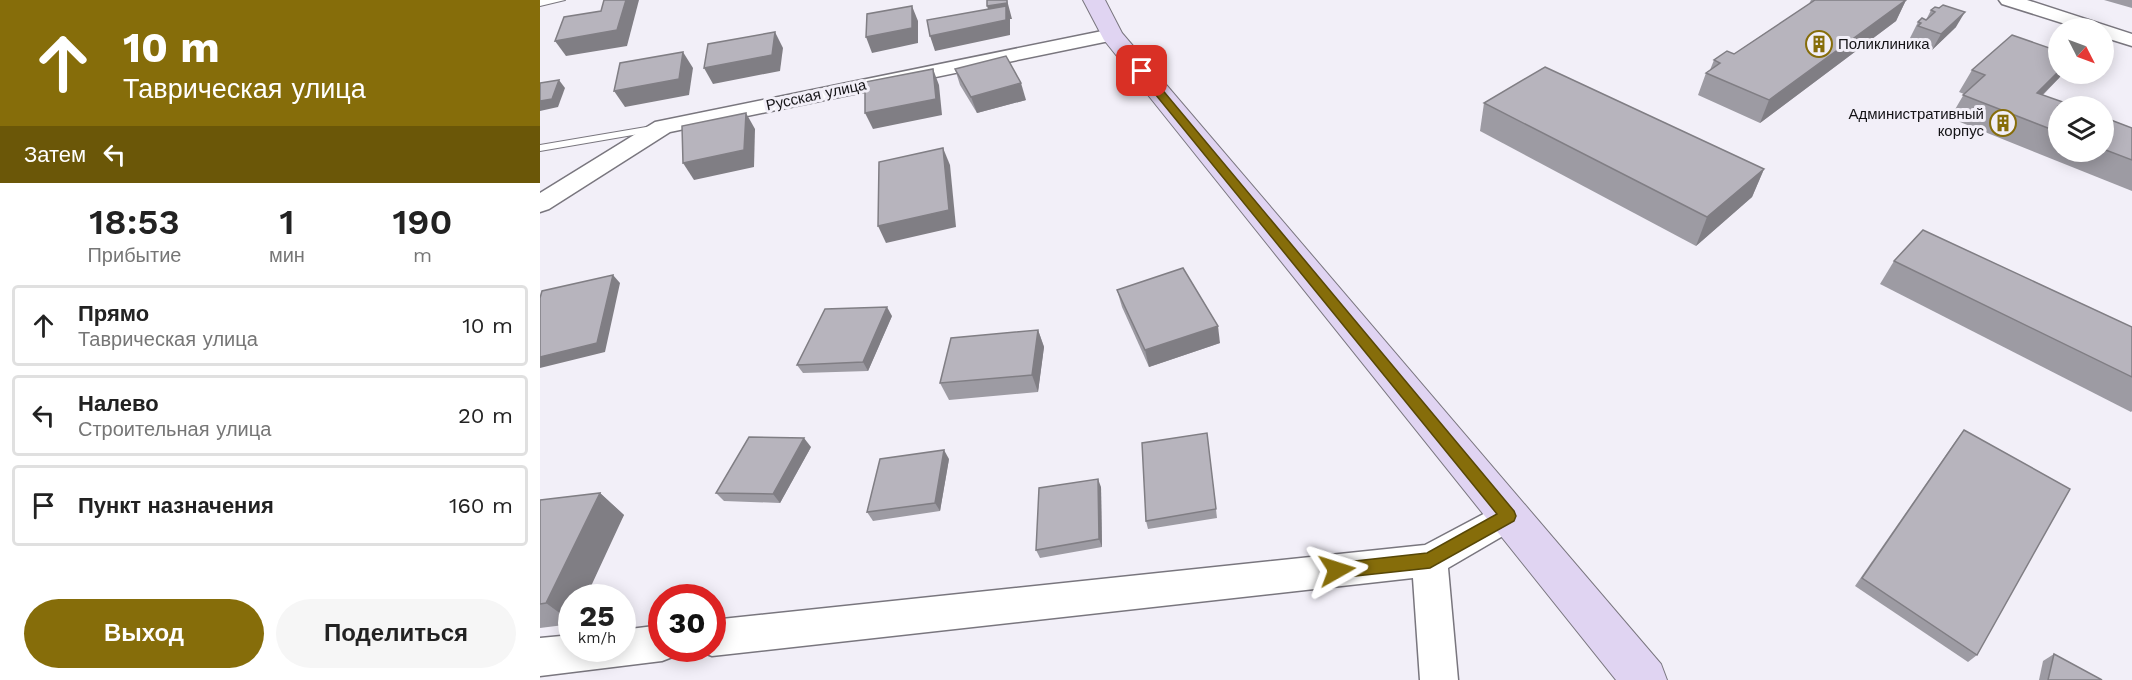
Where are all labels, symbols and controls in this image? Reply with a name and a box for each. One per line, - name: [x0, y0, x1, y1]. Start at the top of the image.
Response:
- north arrow: [2048, 18, 2114, 84]
- map controls: [2048, 18, 2114, 162]
- text: 10 m: [123, 23, 220, 72]
- icon: ahead: [24, 24, 102, 102]
- building icon: Поликлиника: [1804, 29, 1834, 59]
- place label: Поликлиника: [1838, 35, 1930, 53]
- pin: [1116, 45, 1167, 96]
- icon: arrive: [1125, 54, 1158, 87]
- text: Таврическая улица: [123, 73, 366, 105]
- street label: Русская улица: [764, 75, 868, 114]
- button: layers: [2048, 96, 2114, 162]
- place label: Административный корпус: [1849, 105, 1984, 140]
- building icon: Административный корпус: [1988, 108, 2018, 138]
- icon: left: [98, 138, 131, 171]
- text: Затем: [24, 142, 86, 167]
- text: 18:53: [89, 201, 180, 243]
- text: 1: [279, 201, 294, 243]
- text: 190: [392, 201, 452, 243]
- text: Прибытие: [87, 243, 181, 267]
- text: мин: [269, 243, 305, 267]
- text: m: [413, 243, 432, 267]
- text: Прямо: [78, 301, 149, 326]
- icon: ahead: [27, 309, 60, 342]
- text: 10 m: [462, 313, 513, 338]
- text: Таврическая улица: [78, 327, 258, 351]
- text: Налево: [78, 391, 159, 416]
- icon: left: [27, 399, 60, 432]
- text: 20 m: [458, 403, 513, 428]
- text: Строительная улица: [78, 417, 271, 441]
- icon: arrive: [27, 489, 60, 522]
- text: Пункт назначения: [78, 493, 274, 518]
- text: 160 m: [449, 493, 513, 518]
- position arrow: [1305, 538, 1369, 602]
- speed limit sign: 30: [648, 584, 726, 662]
- text: 25: [579, 598, 615, 633]
- button: Выход: [24, 599, 264, 668]
- button: Поделиться: [276, 599, 516, 668]
- text: km/h: [578, 629, 616, 647]

